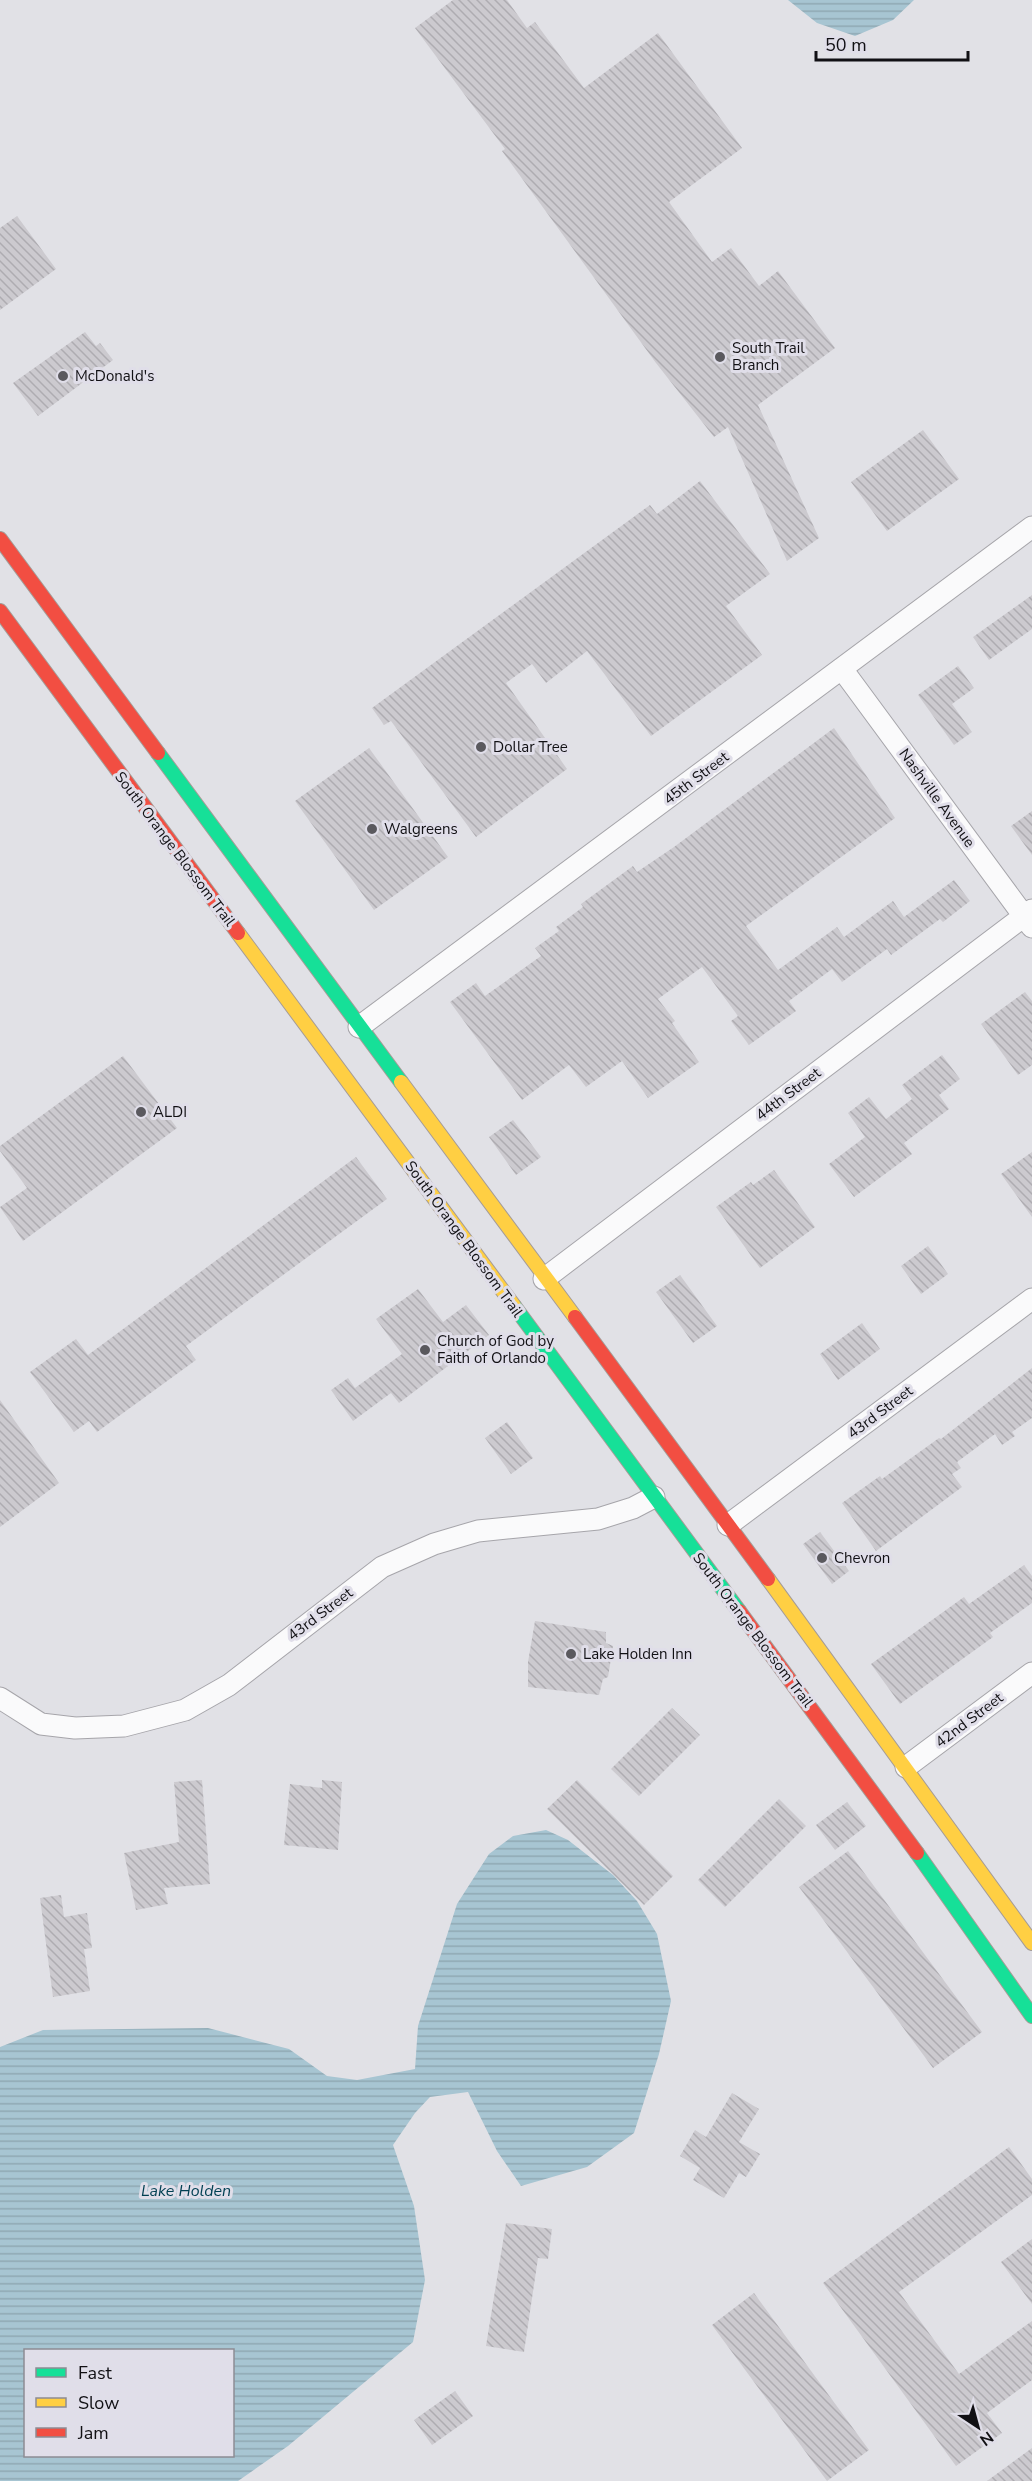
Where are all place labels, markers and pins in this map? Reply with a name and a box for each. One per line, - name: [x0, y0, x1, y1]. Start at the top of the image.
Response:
- place label: South Trail Branch: [732, 338, 805, 375]
- marker: South Trail Branch: [713, 350, 727, 364]
- place label: McDonald's: [75, 366, 154, 386]
- marker: McDonald's: [56, 369, 70, 383]
- place label: Dollar Tree: [493, 737, 568, 757]
- marker: Dollar Tree: [474, 740, 488, 754]
- place label: Walgreens: [384, 819, 458, 839]
- marker: Walgreens: [365, 822, 379, 836]
- place label: ALDI: [153, 1102, 187, 1122]
- marker: ALDI: [134, 1105, 148, 1119]
- place label: Church of God by Faith of Orlando: [437, 1331, 554, 1368]
- marker: Church of God by Faith of Orlando: [418, 1343, 432, 1357]
- place label: Chevron: [834, 1548, 890, 1568]
- marker: Chevron: [815, 1551, 829, 1565]
- place label: Lake Holden Inn: [583, 1644, 692, 1664]
- marker: Lake Holden Inn: [564, 1647, 578, 1661]

